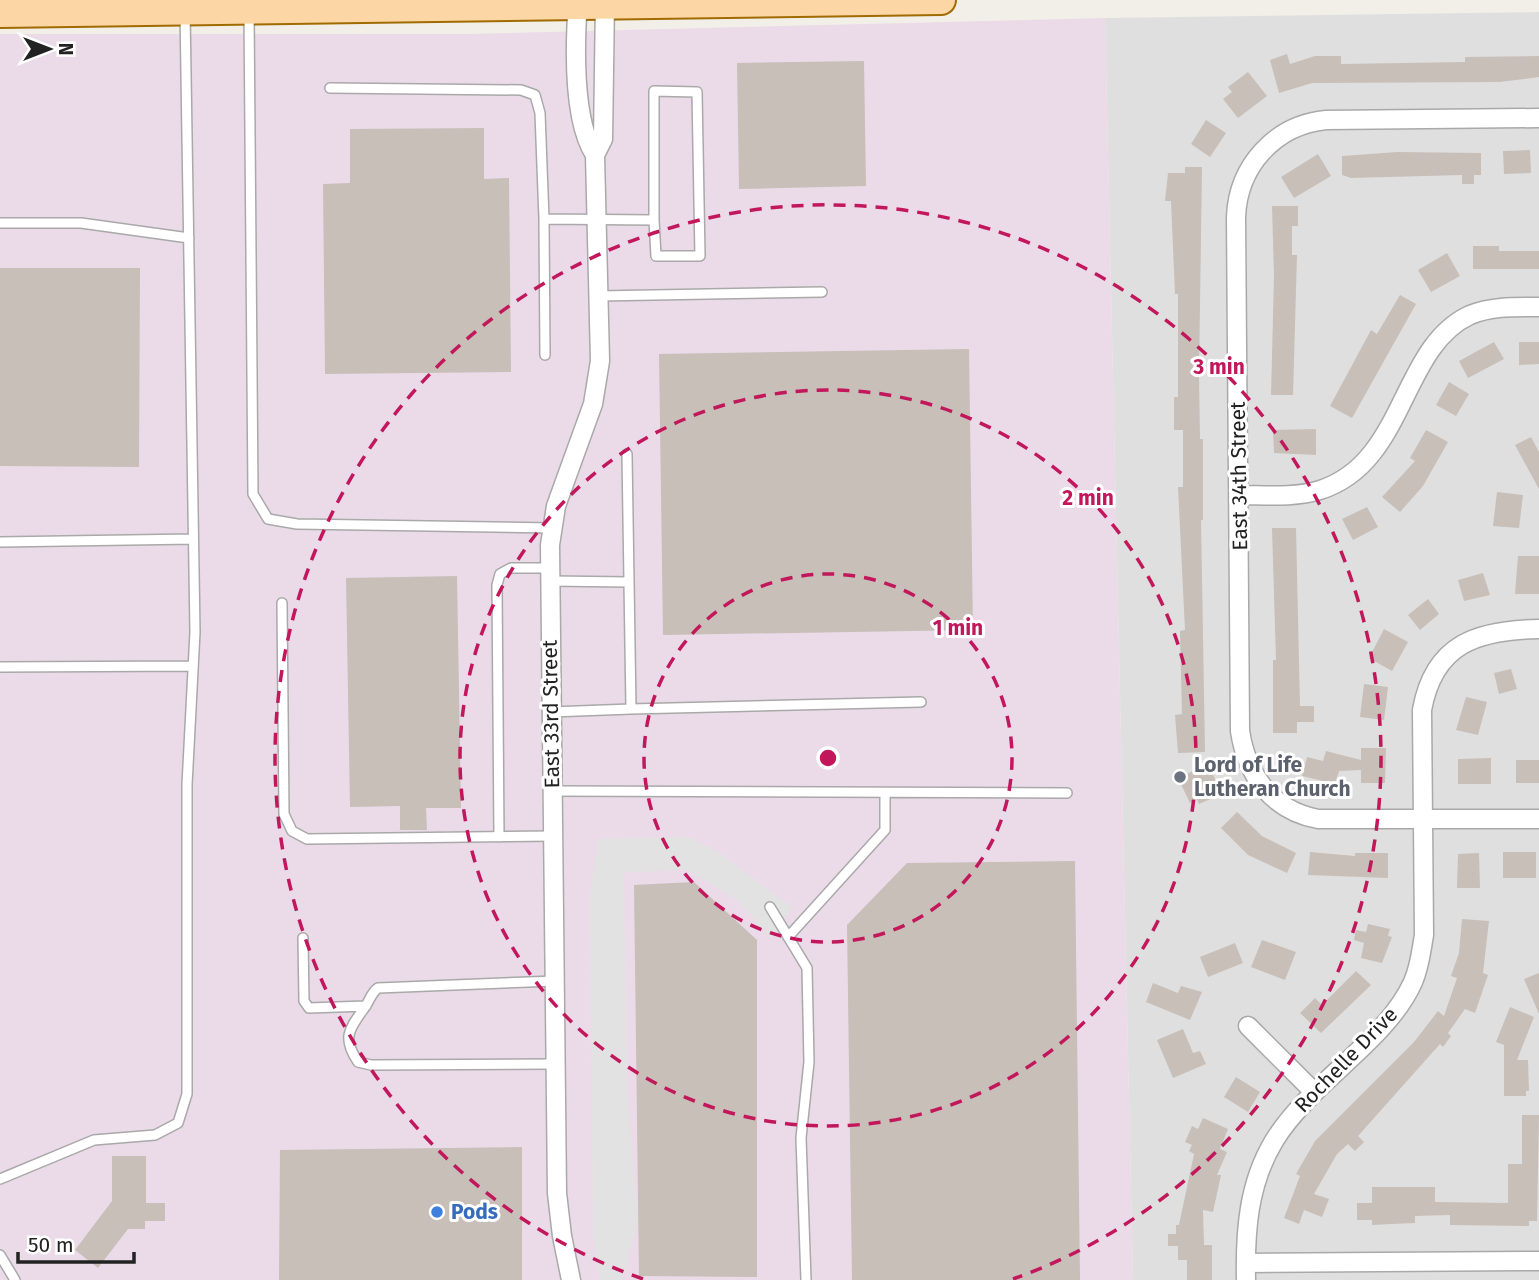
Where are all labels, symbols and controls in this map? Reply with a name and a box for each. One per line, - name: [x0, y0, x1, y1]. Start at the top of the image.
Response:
- north arrow: [14, 14, 84, 84]
- text: N: [54, 43, 77, 55]
- text: 3 min: [1192, 354, 1245, 380]
- street label: East 34th Street: [1225, 401, 1253, 551]
- text: 2 min: [1062, 485, 1114, 511]
- text: 1 min: [933, 615, 983, 641]
- street label: East 33rd Street: [537, 639, 565, 789]
- centre of rings: [816, 746, 840, 770]
- place label: Lord of Life Lutheran Church: [1194, 752, 1351, 802]
- marker: Lord of Life Lutheran Church: [1172, 769, 1188, 785]
- street label: Rochelle Drive: [1289, 1002, 1403, 1118]
- place label: Pods: [451, 1199, 498, 1225]
- marker: Pods: [429, 1204, 445, 1220]
- scale bar: [18, 1220, 133, 1264]
- text: 50 m: [28, 1232, 74, 1258]

